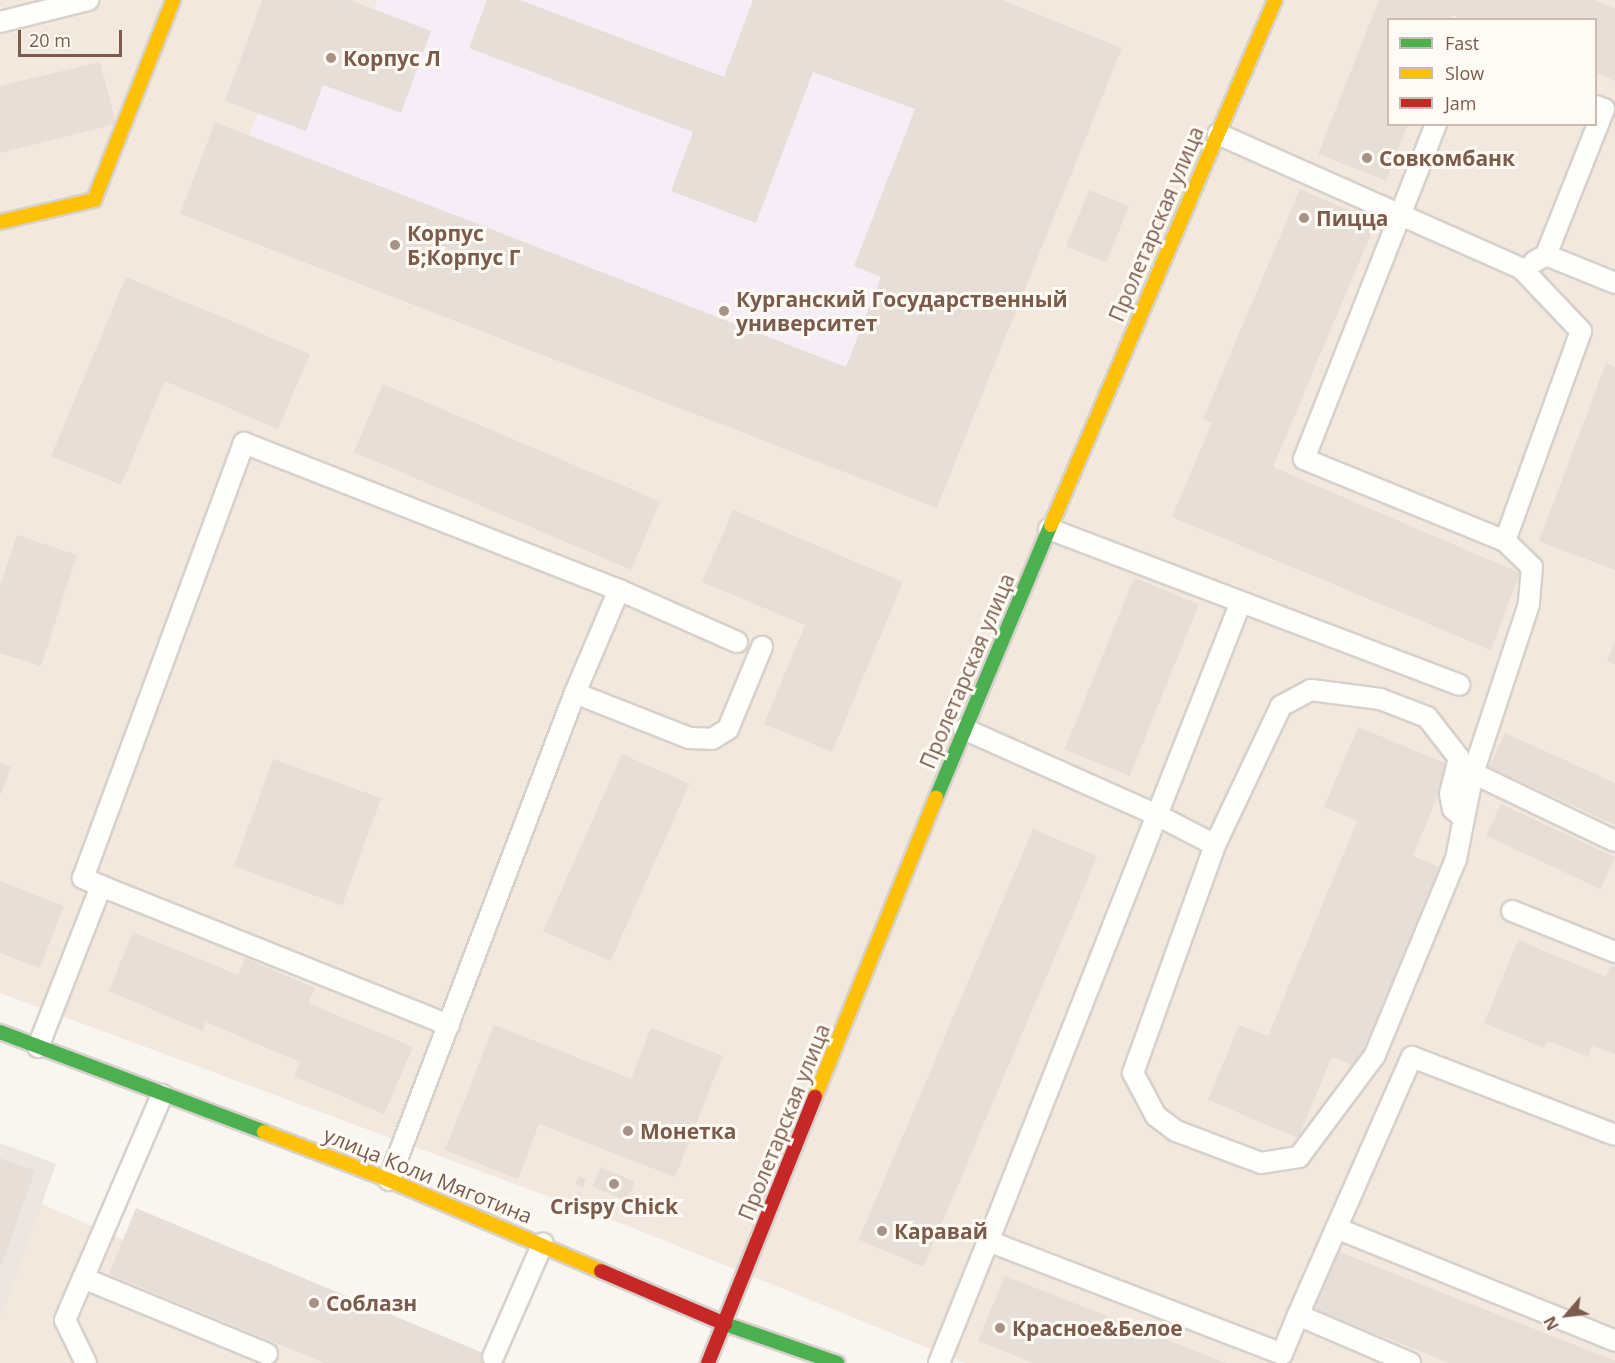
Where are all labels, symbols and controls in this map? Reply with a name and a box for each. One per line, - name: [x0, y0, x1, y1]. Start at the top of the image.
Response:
- scale bar: [21, 18, 124, 56]
- legend: [1387, 18, 1597, 126]
- text: 20 m: [29, 28, 71, 52]
- text: Fast: [1445, 31, 1479, 55]
- place label: Корпус Л: [343, 45, 441, 71]
- marker: Корпус Л: [324, 51, 338, 65]
- text: Slow: [1445, 61, 1484, 85]
- text: Jam: [1445, 91, 1477, 115]
- street label: Пролетарская улица: [1104, 123, 1208, 325]
- place label: Совкомбанк: [1379, 145, 1515, 171]
- marker: Совкомбанк: [1360, 151, 1374, 165]
- place label: Пицца: [1316, 205, 1388, 231]
- marker: Пицца: [1297, 211, 1311, 225]
- place label: Корпус Б;Корпус Г: [407, 220, 520, 270]
- marker: Корпус Б;Корпус Г: [388, 238, 402, 252]
- place label: Курганский Государственный университет: [736, 286, 1068, 336]
- marker: Курганский Государственный университет: [717, 304, 731, 318]
- street label: Пролетарская улица: [915, 570, 1019, 772]
- street label: Пролетарская улица: [733, 1020, 835, 1224]
- place label: Монетка: [640, 1118, 736, 1144]
- street label: улица Коли Мяготина: [320, 1122, 536, 1228]
- marker: Монетка: [621, 1124, 635, 1138]
- marker: Crispy Chick: [607, 1177, 621, 1191]
- place label: Crispy Chick: [550, 1193, 678, 1219]
- place label: Каравай: [894, 1218, 988, 1244]
- marker: Каравай: [875, 1224, 889, 1238]
- north arrow: [1537, 1285, 1597, 1345]
- place label: Соблазн: [326, 1290, 417, 1316]
- marker: Соблазн: [307, 1296, 321, 1310]
- text: N: [1538, 1313, 1564, 1334]
- place label: Красное&Белое: [1012, 1315, 1183, 1341]
- marker: Красное&Белое: [993, 1321, 1007, 1335]

